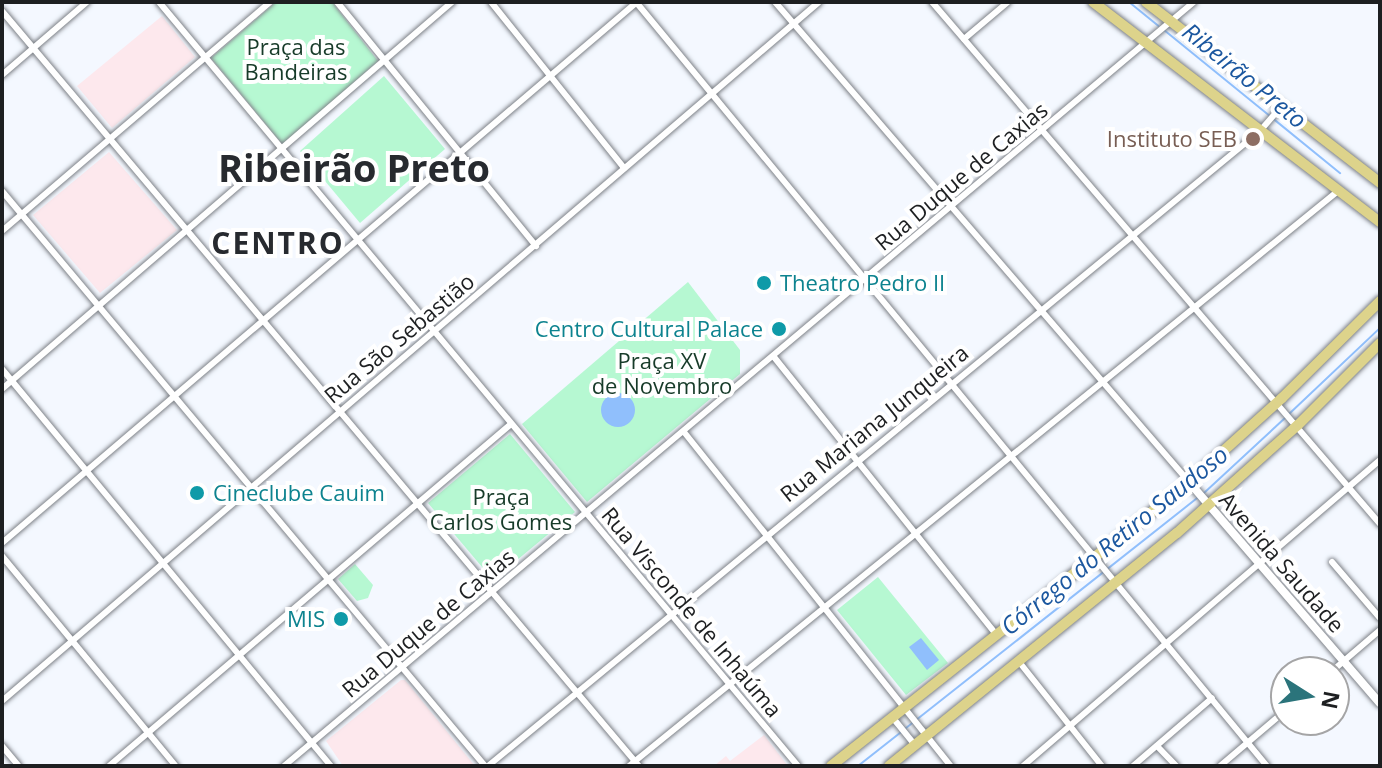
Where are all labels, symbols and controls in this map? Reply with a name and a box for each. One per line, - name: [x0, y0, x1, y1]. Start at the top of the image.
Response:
- water label: Ribeirão Preto: [1177, 16, 1313, 134]
- park label: Praça das Bandeiras: [245, 33, 347, 84]
- street label: Rua Duque de Caxias: [869, 96, 1053, 256]
- place label: Instituto SEB: [1107, 126, 1237, 152]
- marker: Instituto SEB: [1244, 130, 1262, 148]
- district label: Ribeirão Preto: [218, 145, 490, 191]
- district label: CENTRO: [211, 225, 345, 261]
- street label: Rua São Sebastião: [319, 268, 479, 408]
- place label: Theatro Pedro II: [780, 270, 945, 296]
- marker: Theatro Pedro II: [755, 274, 773, 292]
- place label: Centro Cultural Palace: [535, 316, 763, 342]
- marker: Centro Cultural Palace: [770, 320, 788, 338]
- street label: Rua Mariana Junqueira: [775, 339, 973, 507]
- park label: Praça XV de Novembro: [592, 347, 732, 398]
- water label: Córrego do Retiro Saudoso: [995, 439, 1233, 641]
- place label: Cineclube Cauim: [213, 480, 385, 506]
- park label: Praça Carlos Gomes: [430, 483, 572, 534]
- marker: Cineclube Cauim: [188, 484, 206, 502]
- street label: Avenida Saudade: [1214, 487, 1350, 637]
- street label: Rua Visconde de Inhaúma: [596, 502, 788, 722]
- street label: Rua Duque de Caxias: [336, 543, 520, 703]
- place label: MIS: [287, 606, 325, 632]
- marker: MIS: [332, 610, 350, 628]
- north arrow: [1270, 656, 1350, 736]
- text: N: [1315, 689, 1348, 712]

